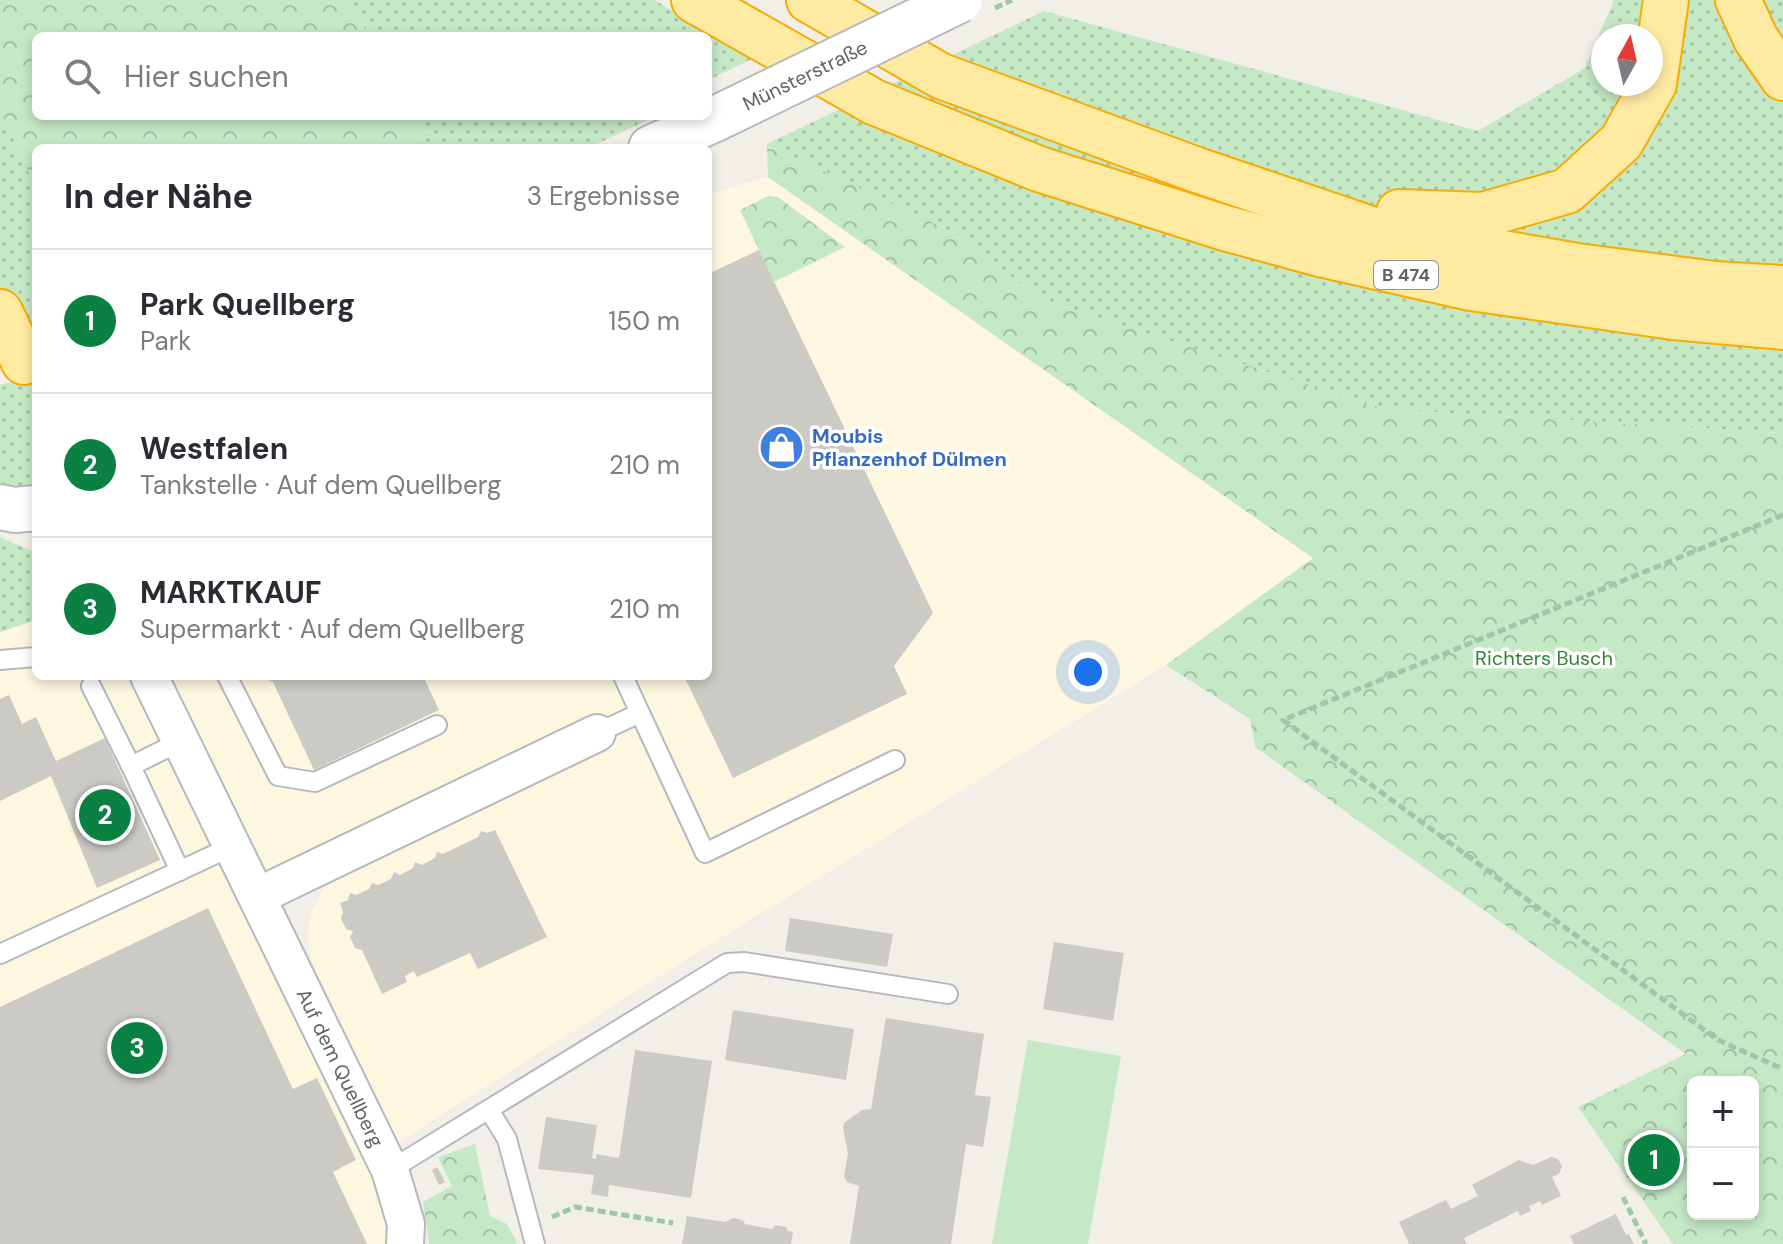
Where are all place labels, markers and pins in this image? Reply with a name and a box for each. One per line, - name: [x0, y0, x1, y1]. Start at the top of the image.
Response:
- shop icon: Moubis Pflanzenhof Dülmen: [757, 423, 805, 471]
- place label: Moubis Pflanzenhof Dülmen: [812, 423, 1007, 472]
- pin: 2: [79, 785, 131, 845]
- pin: 3: [111, 1018, 163, 1078]
- pin: 1: [1628, 1130, 1680, 1190]

